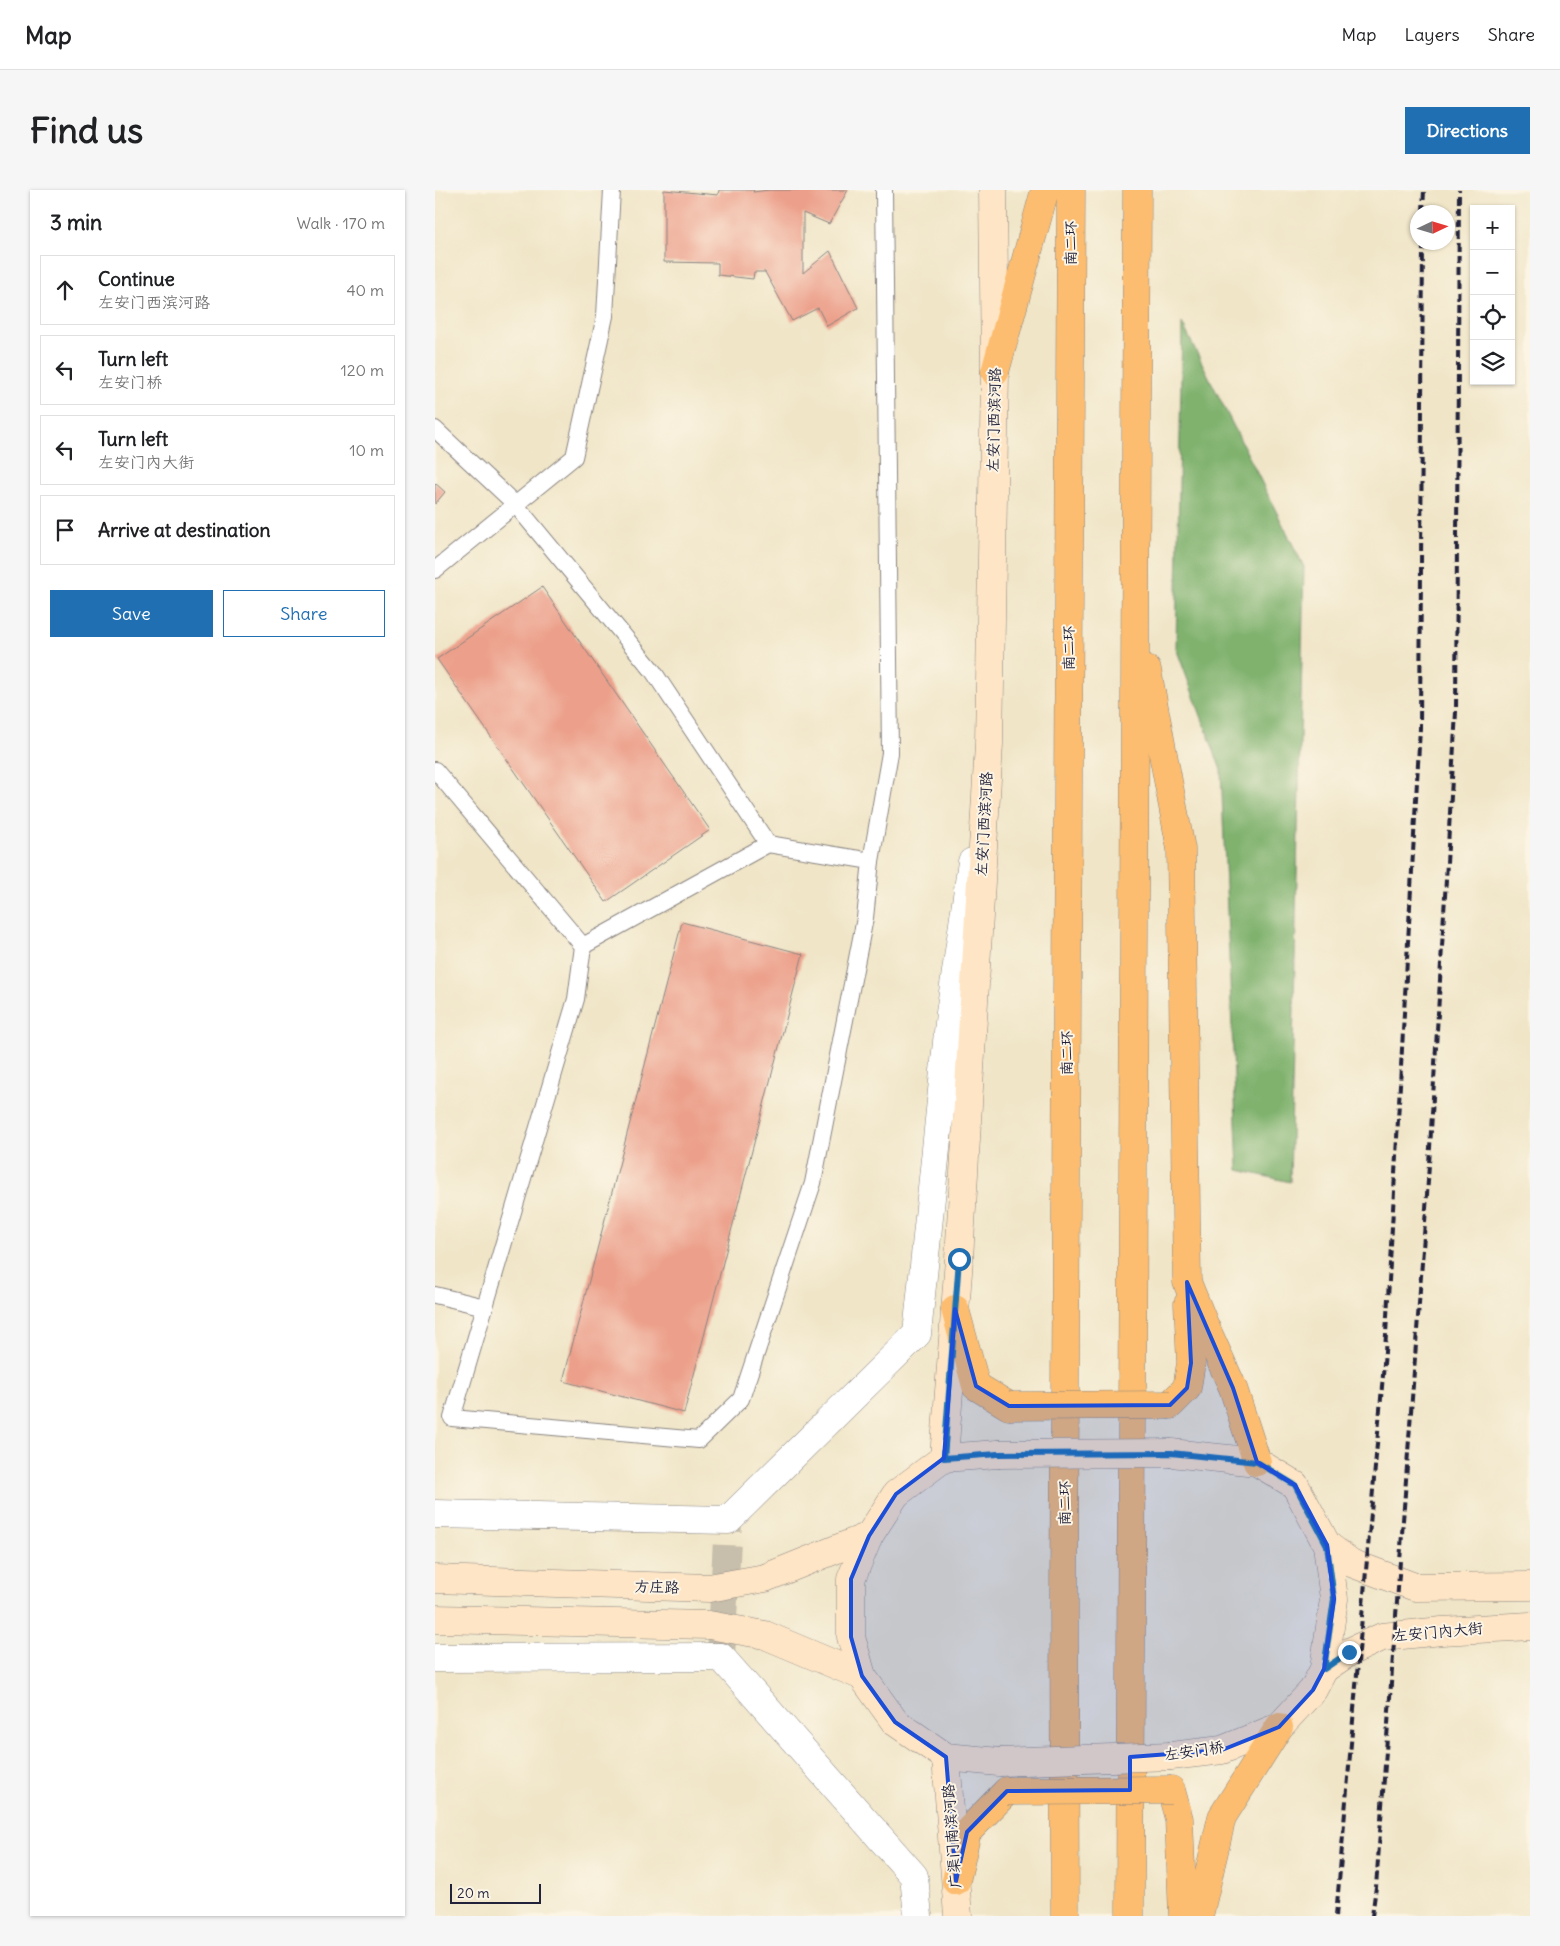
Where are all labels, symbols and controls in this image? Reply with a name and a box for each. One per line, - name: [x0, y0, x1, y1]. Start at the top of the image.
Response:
- text: Map: [25, 20, 72, 50]
- text: Map: [1341, 23, 1376, 46]
- text: Layers: [1404, 23, 1460, 46]
- text: Share: [1488, 23, 1535, 46]
- button: Directions: [1405, 107, 1530, 154]
- text: Find us: [30, 108, 143, 152]
- north arrow: [1410, 205, 1455, 250]
- map controls: [1470, 205, 1515, 385]
- button: +: [1470, 205, 1515, 250]
- text: 3 min: [50, 209, 102, 236]
- text: Walk · 170 m: [296, 213, 385, 233]
- street label: 南二环: [1061, 220, 1080, 266]
- button: −: [1470, 250, 1515, 295]
- text: Continue: [98, 267, 175, 291]
- icon: ahead: [51, 276, 79, 304]
- text: 40 m: [346, 280, 384, 300]
- text: 左安门西滨河路: [98, 292, 210, 312]
- button: locate: [1470, 295, 1515, 340]
- button: layers: [1470, 340, 1515, 385]
- text: Turn left: [98, 347, 168, 371]
- icon: left: [51, 356, 79, 384]
- text: 120 m: [341, 360, 384, 380]
- street label: 左安门西滨河路: [983, 367, 1004, 473]
- text: 左安门桥: [98, 372, 162, 392]
- text: Turn left: [98, 427, 168, 451]
- icon: left: [51, 436, 79, 464]
- text: 10 m: [349, 440, 384, 460]
- text: 左安门内大街: [98, 452, 194, 472]
- icon: arrive: [51, 516, 79, 544]
- text: Arrive at destination: [98, 518, 271, 542]
- button: Save: [50, 590, 213, 637]
- button: Share: [223, 590, 385, 637]
- street label: 南二环: [1059, 625, 1078, 671]
- street label: 左安门西滨河路: [971, 771, 996, 877]
- street label: 南二环: [1057, 1030, 1076, 1076]
- route start: [948, 1248, 971, 1271]
- street label: 南二环: [1055, 1480, 1074, 1526]
- street label: 方庄路: [634, 1576, 680, 1597]
- street label: 左安门内大街: [1392, 1618, 1484, 1645]
- route end: [1338, 1641, 1361, 1664]
- street label: 左安门桥: [1163, 1737, 1225, 1764]
- street label: 广渠门南滨河路: [938, 1783, 965, 1889]
- scale bar: [450, 1881, 541, 1904]
- text: 20 m: [457, 1884, 490, 1902]

